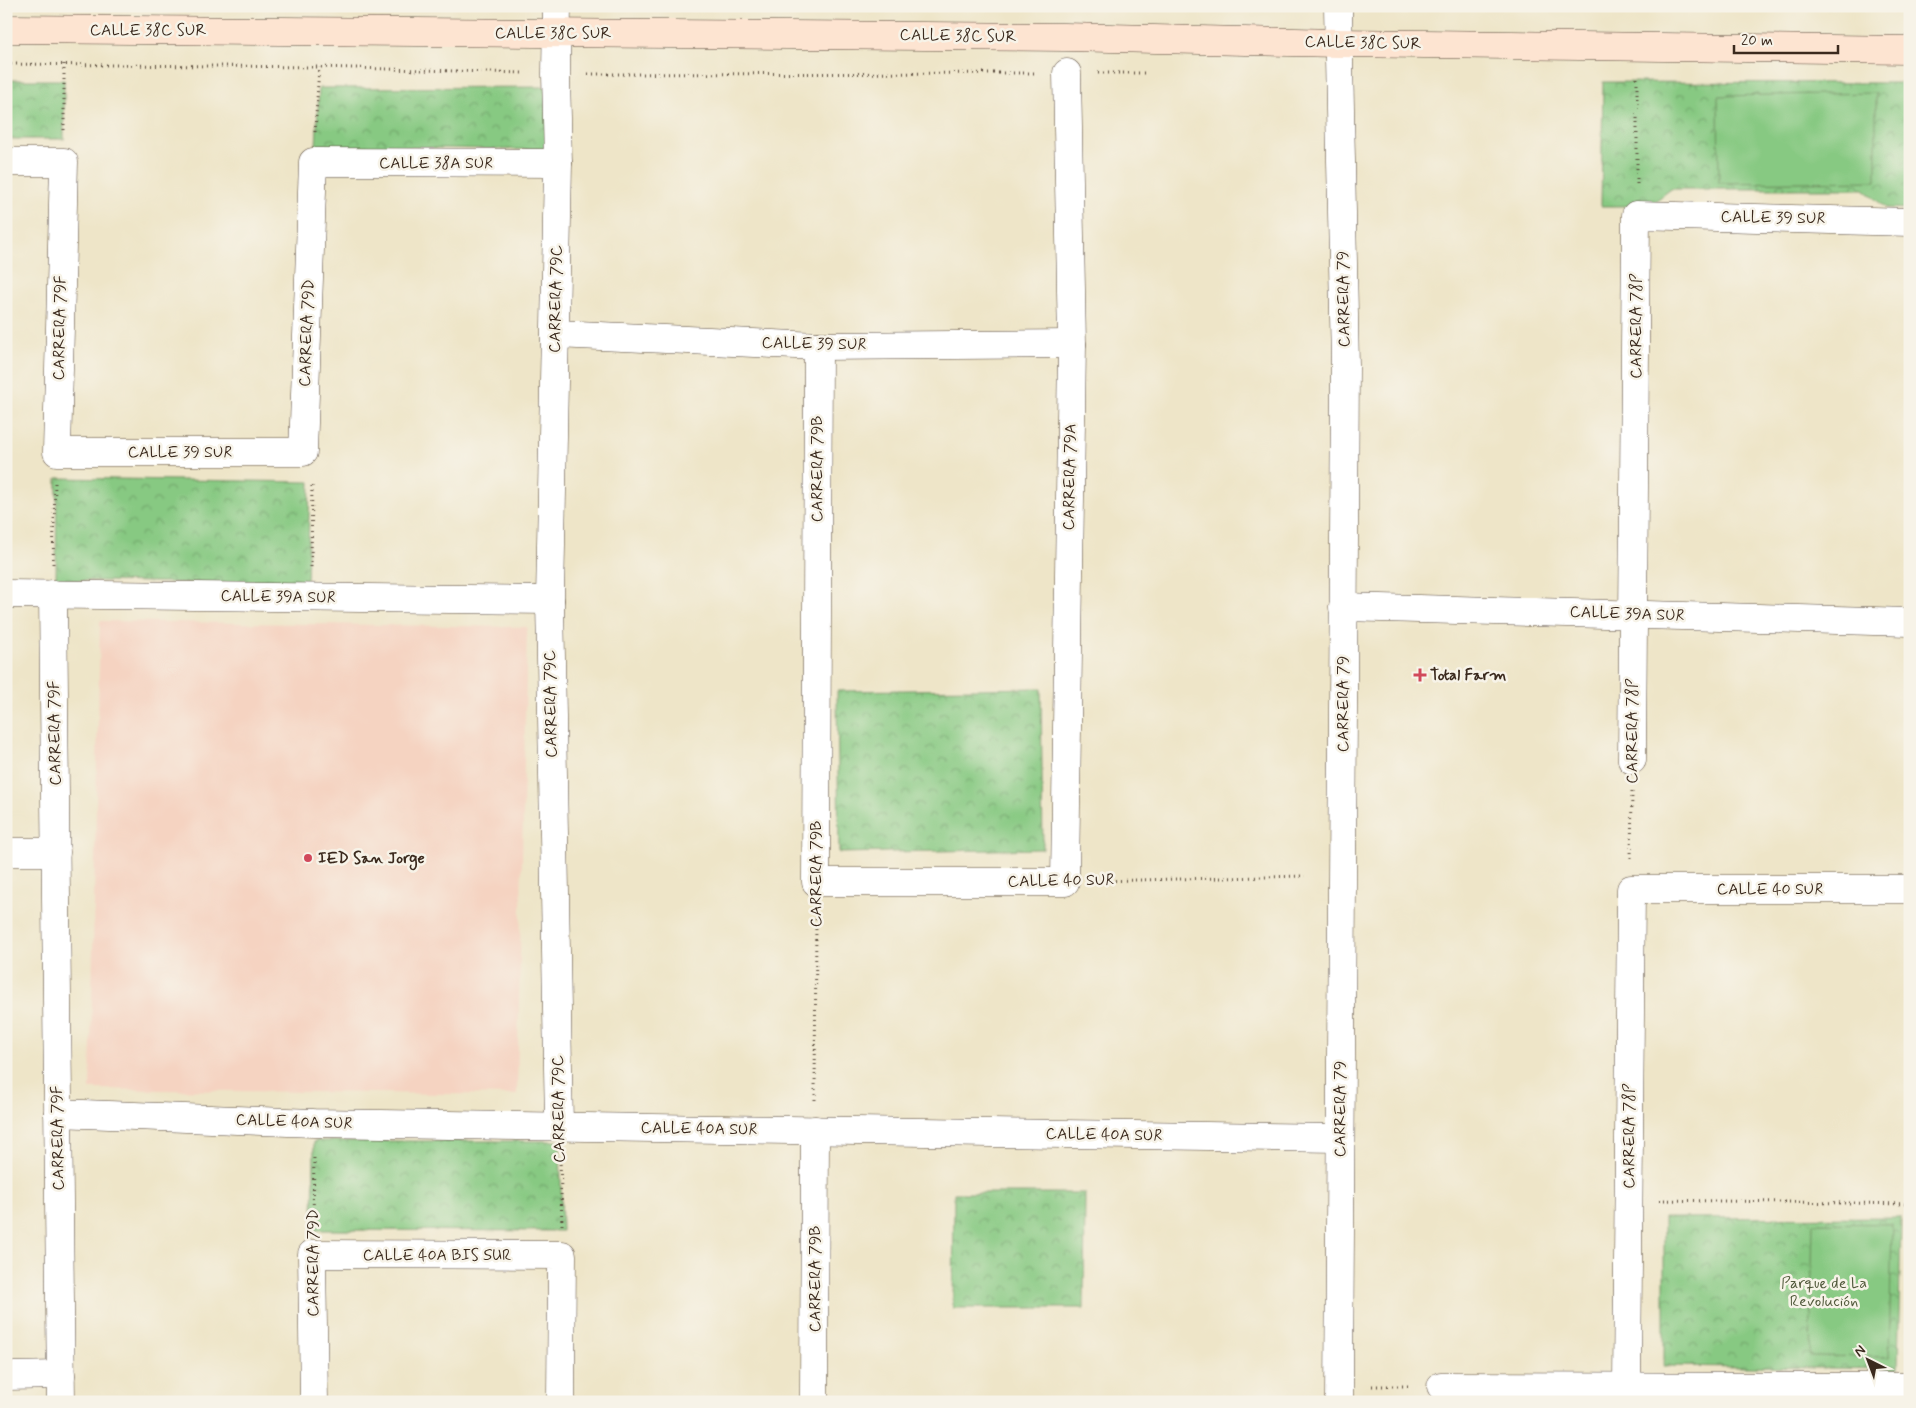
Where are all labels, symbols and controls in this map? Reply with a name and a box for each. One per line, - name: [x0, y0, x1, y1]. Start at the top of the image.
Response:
- street label: CALLE 38C SUR: [90, 20, 206, 41]
- scale bar: [1734, 22, 1837, 54]
- street label: CALLE 38C SUR: [495, 23, 611, 44]
- street label: CALLE 38C SUR: [899, 24, 1017, 48]
- street label: CALLE 38C SUR: [1304, 31, 1422, 55]
- text: 20 m: [1741, 31, 1773, 51]
- street label: CALLE 38A SUR: [379, 153, 493, 174]
- street label: CALLE 39 SUR: [1720, 207, 1826, 229]
- street label: CARRERA 79C: [545, 245, 567, 353]
- street label: CARRERA 79: [1333, 251, 1355, 347]
- street label: CARRERA 78P: [1626, 273, 1647, 379]
- street label: CARRERA 79F: [49, 275, 71, 381]
- street label: CARRERA 79D: [295, 279, 319, 387]
- street label: CALLE 39 SUR: [761, 333, 867, 355]
- street label: CARRERA 79B: [807, 416, 828, 522]
- street label: CARRERA 79A: [1059, 423, 1081, 531]
- street label: CALLE 39 SUR: [128, 442, 232, 463]
- street label: CALLE 39A SUR: [220, 585, 336, 609]
- street label: CALLE 39A SUR: [1569, 601, 1685, 627]
- street label: CARRERA 79C: [540, 650, 562, 758]
- street label: CARRERA 79: [1333, 656, 1354, 752]
- place label: Total Farm: [1430, 665, 1506, 686]
- marker: Total Farm: [1414, 669, 1426, 681]
- street label: CARRERA 78P: [1622, 678, 1643, 784]
- street label: CARRERA 79F: [44, 680, 66, 786]
- street label: CARRERA 79B: [806, 821, 827, 927]
- place label: IED San Jorge: [318, 848, 425, 871]
- marker: IED San Jorge: [302, 852, 314, 864]
- street label: CALLE 40 SUR: [1008, 870, 1114, 892]
- street label: CALLE 40 SUR: [1717, 879, 1823, 900]
- street label: CARRERA 79C: [548, 1055, 570, 1163]
- street label: CARRERA 79: [1330, 1061, 1351, 1157]
- street label: CARRERA 78P: [1619, 1083, 1640, 1189]
- street label: CARRERA 79F: [47, 1085, 69, 1191]
- street label: CALLE 40A SUR: [235, 1109, 353, 1135]
- street label: CALLE 40A SUR: [640, 1117, 758, 1141]
- street label: CALLE 40A SUR: [1045, 1123, 1163, 1147]
- street label: CARRERA 79D: [303, 1209, 324, 1317]
- street label: CARRERA 79B: [805, 1226, 826, 1332]
- street label: CALLE 40A BIS SUR: [363, 1245, 511, 1266]
- park label: Parque de La Revolución: [1781, 1273, 1867, 1312]
- north arrow: [1844, 1336, 1894, 1386]
- text: N: [1850, 1341, 1869, 1361]

